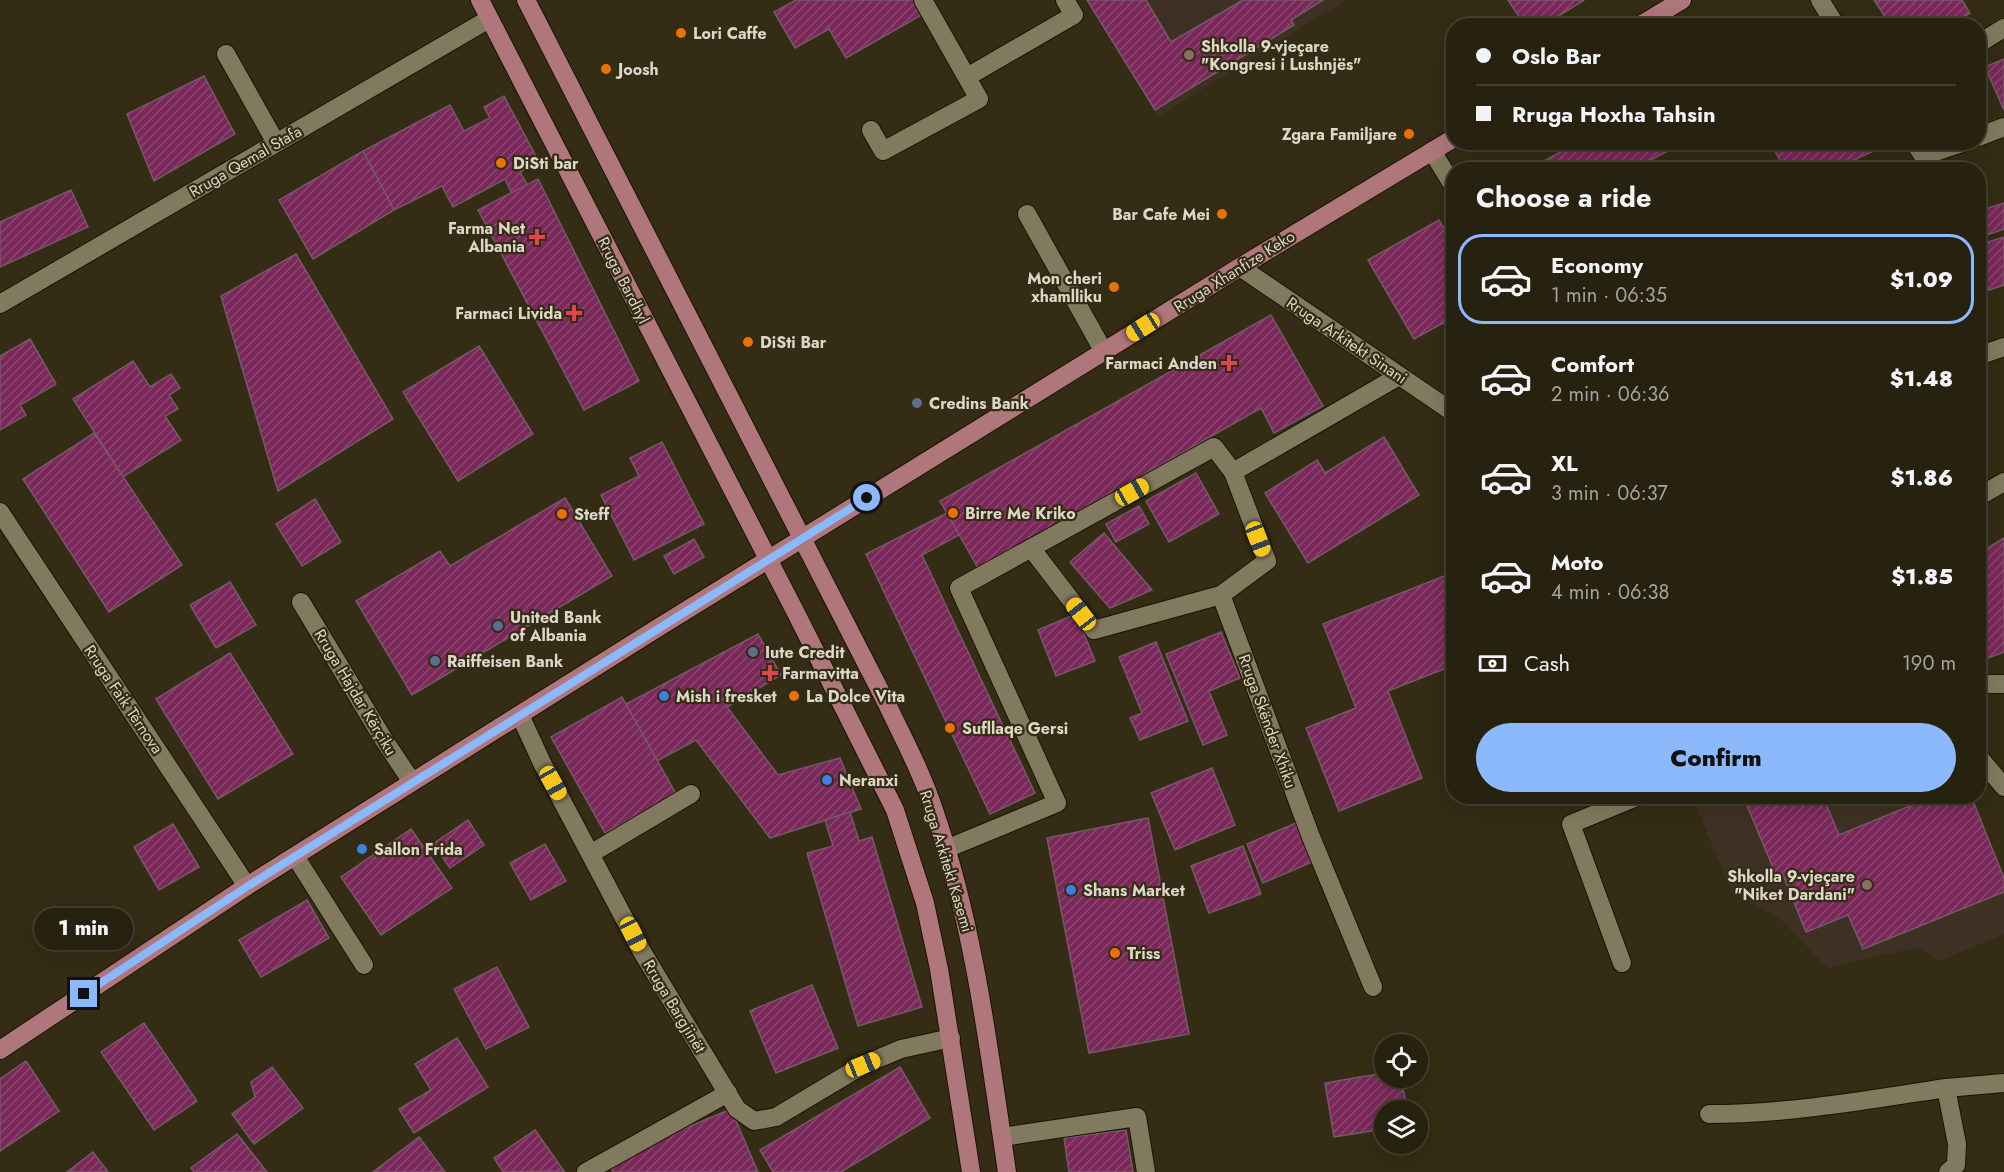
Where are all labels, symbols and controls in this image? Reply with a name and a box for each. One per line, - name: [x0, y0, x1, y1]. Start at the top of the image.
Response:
- place label: Lori Caffe: [693, 22, 767, 45]
- marker: Lori Caffe: [674, 26, 688, 40]
- place label: Shkolla 9-vjeçare "Kongresi i Lushnjës": [1201, 35, 1361, 76]
- text: Oslo Bar: [1512, 40, 1601, 72]
- marker: Shkolla 9-vjeçare "Kongresi i Lushnjës": [1182, 48, 1196, 62]
- place label: Joosh: [615, 58, 659, 81]
- marker: Joosh: [599, 62, 613, 76]
- text: Rruga Hoxha Tahsin: [1512, 98, 1716, 130]
- street label: Rruga Qemal Stafa: [185, 120, 306, 203]
- place label: Zgara Familjare: [1282, 123, 1397, 146]
- marker: Zgara Familjare: [1402, 127, 1416, 141]
- place label: DiSti bar: [513, 152, 579, 175]
- marker: DiSti bar: [494, 156, 508, 170]
- text: Choose a ride: [1476, 178, 1651, 217]
- place label: Bar Cafe Mei: [1112, 203, 1210, 226]
- marker: Bar Cafe Mei: [1215, 207, 1229, 221]
- place label: Farma Net Albania: [448, 217, 526, 258]
- street label: Rruga Xhanfize Keko: [1169, 225, 1300, 318]
- marker: Farma Net Albania: [530, 230, 544, 244]
- street label: Rruga Bardhyl: [592, 233, 655, 328]
- text: Economy: [1551, 249, 1643, 281]
- icon: car: [1479, 252, 1533, 306]
- text: $1.09: [1890, 263, 1953, 295]
- place label: Mon cheri xhamlliku: [1027, 267, 1102, 308]
- marker: Mon cheri xhamlliku: [1107, 280, 1121, 294]
- text: 1 min · 06:35: [1551, 281, 1667, 310]
- street label: Rruga Arkitekt Sinani: [1282, 291, 1412, 389]
- place label: Farmaci Livida: [455, 302, 562, 325]
- marker: Farmaci Livida: [567, 306, 581, 320]
- car: [1123, 310, 1163, 344]
- place label: DiSti Bar: [760, 331, 827, 354]
- marker: DiSti Bar: [741, 335, 755, 349]
- text: Comfort: [1551, 348, 1634, 380]
- icon: car: [1479, 351, 1533, 405]
- place label: Farmaci Anden: [1105, 352, 1217, 375]
- marker: Farmaci Anden: [1222, 356, 1236, 370]
- text: $1.48: [1890, 362, 1953, 394]
- text: 2 min · 06:36: [1551, 380, 1670, 409]
- place label: Credins Bank: [929, 392, 1030, 415]
- marker: Credins Bank: [910, 396, 924, 410]
- text: XL: [1551, 447, 1578, 479]
- icon: car: [1479, 450, 1533, 504]
- text: $1.86: [1891, 461, 1953, 493]
- car: [1112, 475, 1152, 509]
- text: 3 min · 06:37: [1551, 479, 1668, 508]
- route start: [853, 484, 880, 511]
- place label: Birre Me Kriko: [965, 502, 1076, 525]
- place label: Steff: [574, 503, 611, 526]
- marker: Birre Me Kriko: [946, 506, 960, 520]
- marker: Steff: [555, 507, 569, 521]
- car: [1243, 519, 1273, 559]
- text: Moto: [1551, 546, 1604, 578]
- icon: car: [1479, 549, 1533, 603]
- text: $1.85: [1891, 560, 1953, 592]
- text: 4 min · 06:38: [1551, 578, 1669, 607]
- car: [1063, 594, 1099, 634]
- place label: United Bank of Albania: [510, 606, 602, 647]
- marker: United Bank of Albania: [491, 619, 505, 633]
- street label: Rruga Hajdar Kërçiku: [309, 625, 402, 760]
- street label: Rruga Faik Tërnova: [79, 640, 169, 758]
- place label: Iute Credit: [765, 641, 845, 664]
- marker: Iute Credit: [746, 645, 760, 659]
- icon: cash: [1476, 647, 1509, 680]
- text: Cash: [1524, 647, 1570, 679]
- text: 190 m: [1902, 649, 1956, 678]
- place label: Raiffeisen Bank: [447, 650, 564, 673]
- street label: Rruga Skënder Xhiku: [1233, 651, 1302, 791]
- marker: Raiffeisen Bank: [428, 654, 442, 668]
- place label: Farmavitta: [782, 662, 859, 685]
- marker: Farmavitta: [763, 666, 777, 680]
- place label: Mish i fresket: [676, 685, 778, 708]
- place label: La Dolce Vita: [806, 685, 905, 708]
- marker: Mish i fresket: [657, 689, 671, 703]
- marker: La Dolce Vita: [787, 689, 801, 703]
- place label: Sufllaqe Gersi: [962, 717, 1068, 740]
- marker: Sufllaqe Gersi: [943, 721, 957, 735]
- button: Confirm: [1476, 723, 1956, 792]
- car: [536, 763, 570, 803]
- place label: Neranxi: [839, 769, 898, 792]
- marker: Neranxi: [820, 773, 834, 787]
- street label: Rruga Arkitekt Kasemi: [914, 787, 979, 935]
- place label: Sallon Frida: [374, 838, 463, 861]
- marker: Sallon Frida: [355, 842, 369, 856]
- place label: Shkolla 9-vjeçare "Niket Dardani": [1727, 865, 1855, 906]
- marker: Shkolla 9-vjeçare "Niket Dardani": [1860, 878, 1874, 892]
- place label: Shans Market: [1083, 879, 1186, 902]
- marker: Shans Market: [1064, 883, 1078, 897]
- callout: 1 min: [34, 907, 134, 949]
- text: 1 min: [58, 914, 109, 943]
- car: [617, 914, 649, 954]
- place label: Triss: [1127, 942, 1160, 965]
- marker: Triss: [1108, 946, 1122, 960]
- street label: Rruga Bargjinët: [638, 955, 712, 1057]
- route end: [70, 980, 97, 1007]
- map controls: [1374, 1034, 1428, 1154]
- button: locate: [1374, 1034, 1428, 1088]
- car: [843, 1050, 883, 1080]
- button: layers: [1374, 1100, 1428, 1154]

